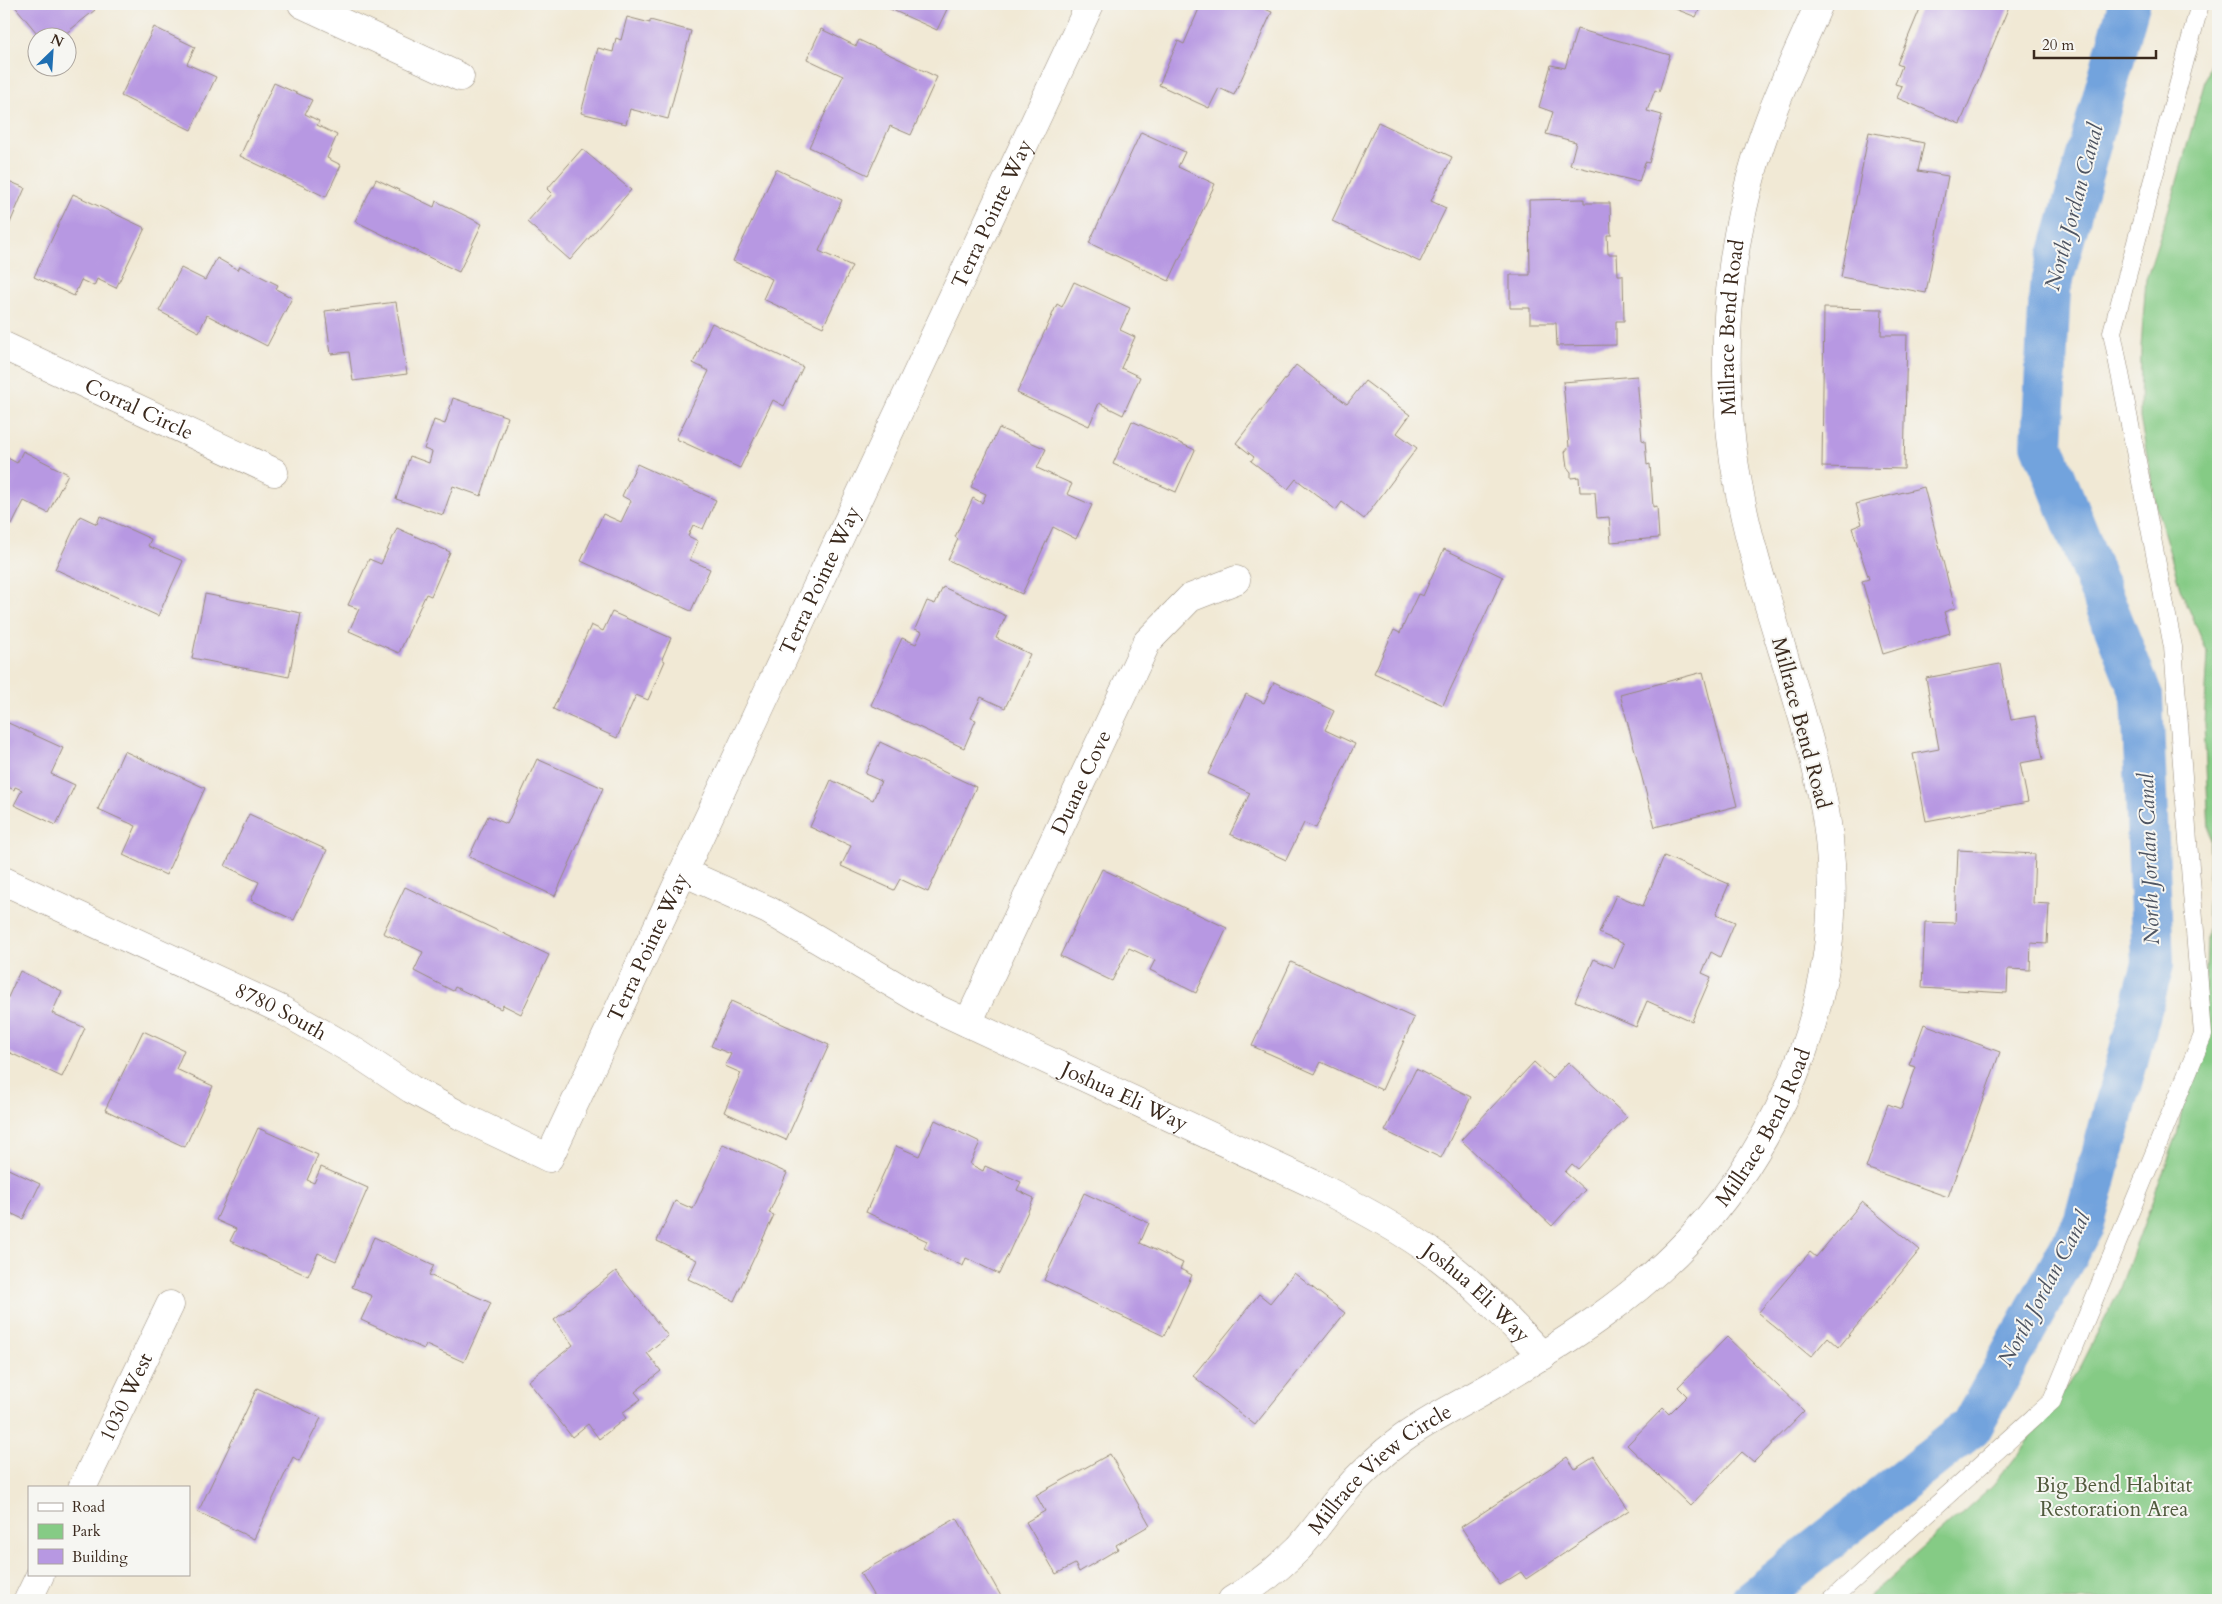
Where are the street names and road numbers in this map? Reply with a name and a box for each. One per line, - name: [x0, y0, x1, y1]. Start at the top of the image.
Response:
- street label: Terra Pointe Way: [944, 134, 1039, 293]
- street label: Millrace Bend Road: [1712, 237, 1751, 417]
- street label: Corral Circle: [80, 371, 198, 447]
- street label: Terra Pointe Way: [772, 501, 867, 660]
- street label: Millrace Bend Road: [1764, 634, 1838, 812]
- street label: Duane Cove: [1044, 725, 1118, 839]
- street label: Terra Pointe Way: [600, 868, 695, 1027]
- street label: 8780 South: [230, 975, 333, 1048]
- street label: Millrace Bend Road: [1708, 1044, 1817, 1212]
- street label: Joshua Eli Way: [1054, 1053, 1193, 1138]
- street label: Joshua Eli Way: [1414, 1234, 1537, 1349]
- street label: 1030 West: [92, 1348, 160, 1446]
- street label: Millrace View Circle: [1301, 1397, 1457, 1541]

